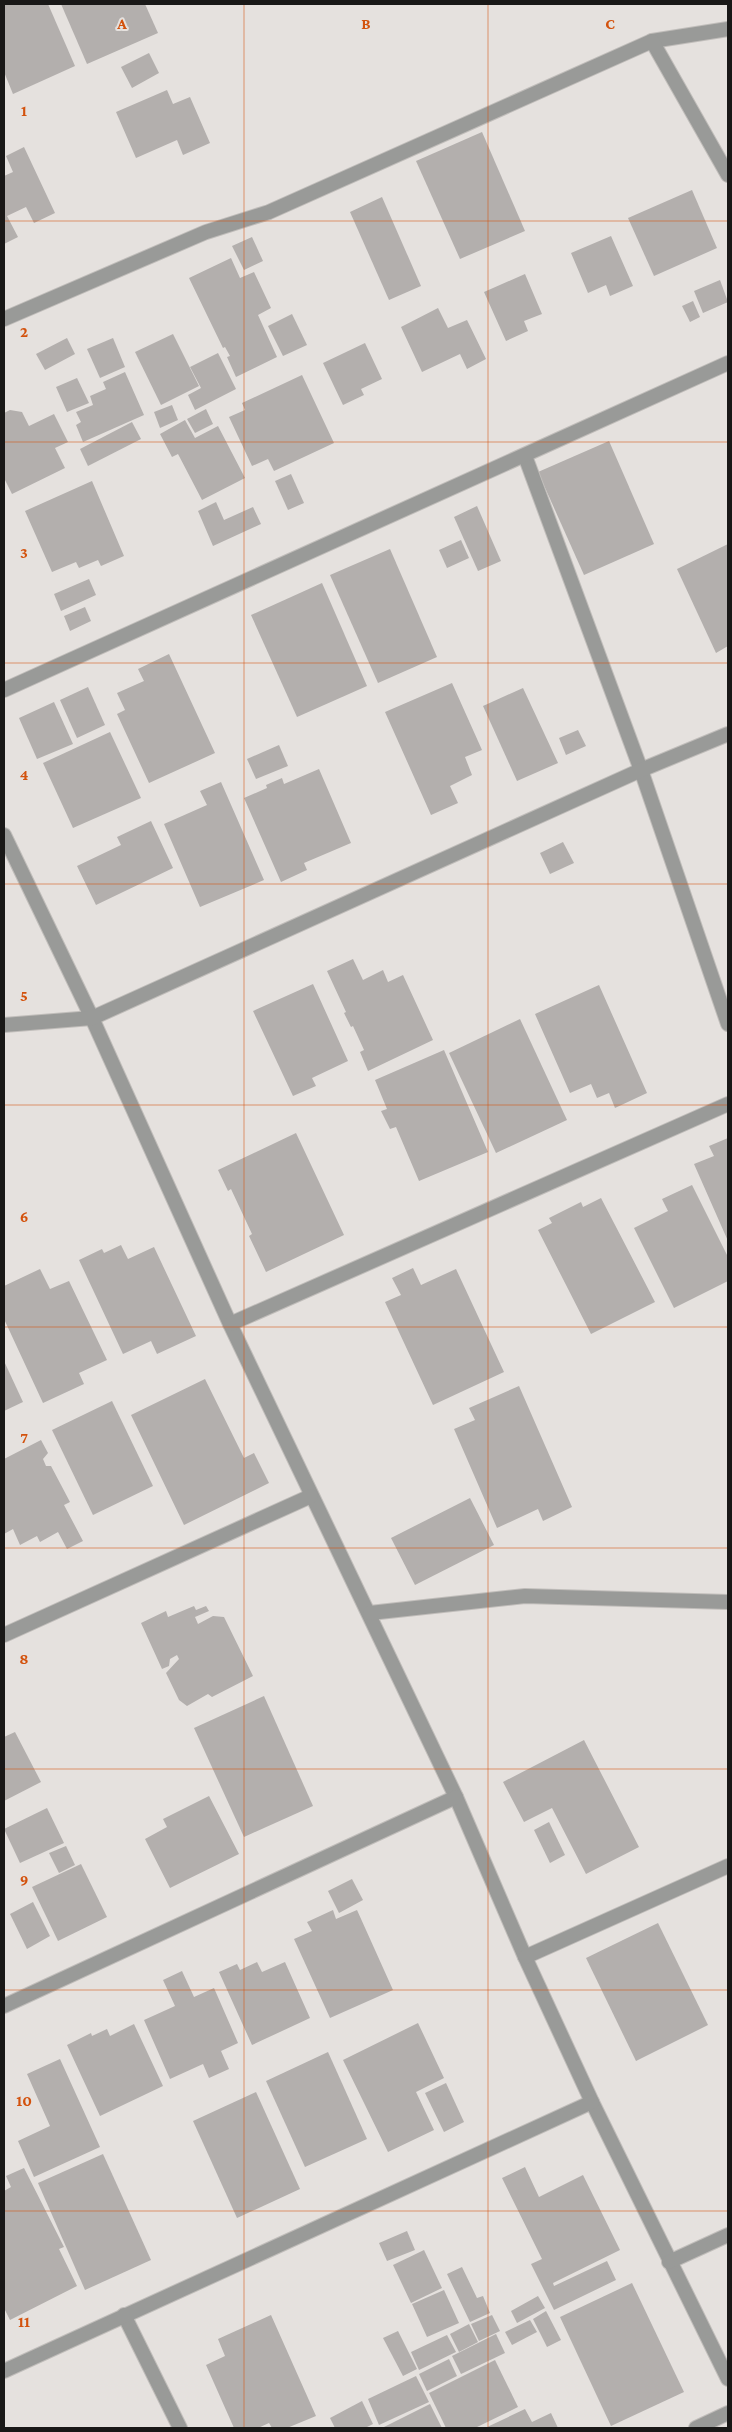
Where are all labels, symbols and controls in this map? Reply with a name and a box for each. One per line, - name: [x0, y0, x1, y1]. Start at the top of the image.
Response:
- text: A: [116, 15, 127, 32]
- text: B: [361, 15, 371, 32]
- text: C: [605, 15, 615, 32]
- text: 1: [21, 102, 27, 119]
- text: 2: [20, 323, 28, 340]
- text: 3: [20, 544, 28, 561]
- text: 4: [20, 766, 29, 783]
- text: 5: [20, 987, 28, 1004]
- text: 6: [20, 1208, 28, 1225]
- text: 7: [20, 1429, 28, 1446]
- text: 8: [19, 1650, 29, 1667]
- text: 9: [20, 1871, 28, 1888]
- text: 10: [16, 2092, 32, 2109]
- text: 11: [18, 2313, 30, 2330]

